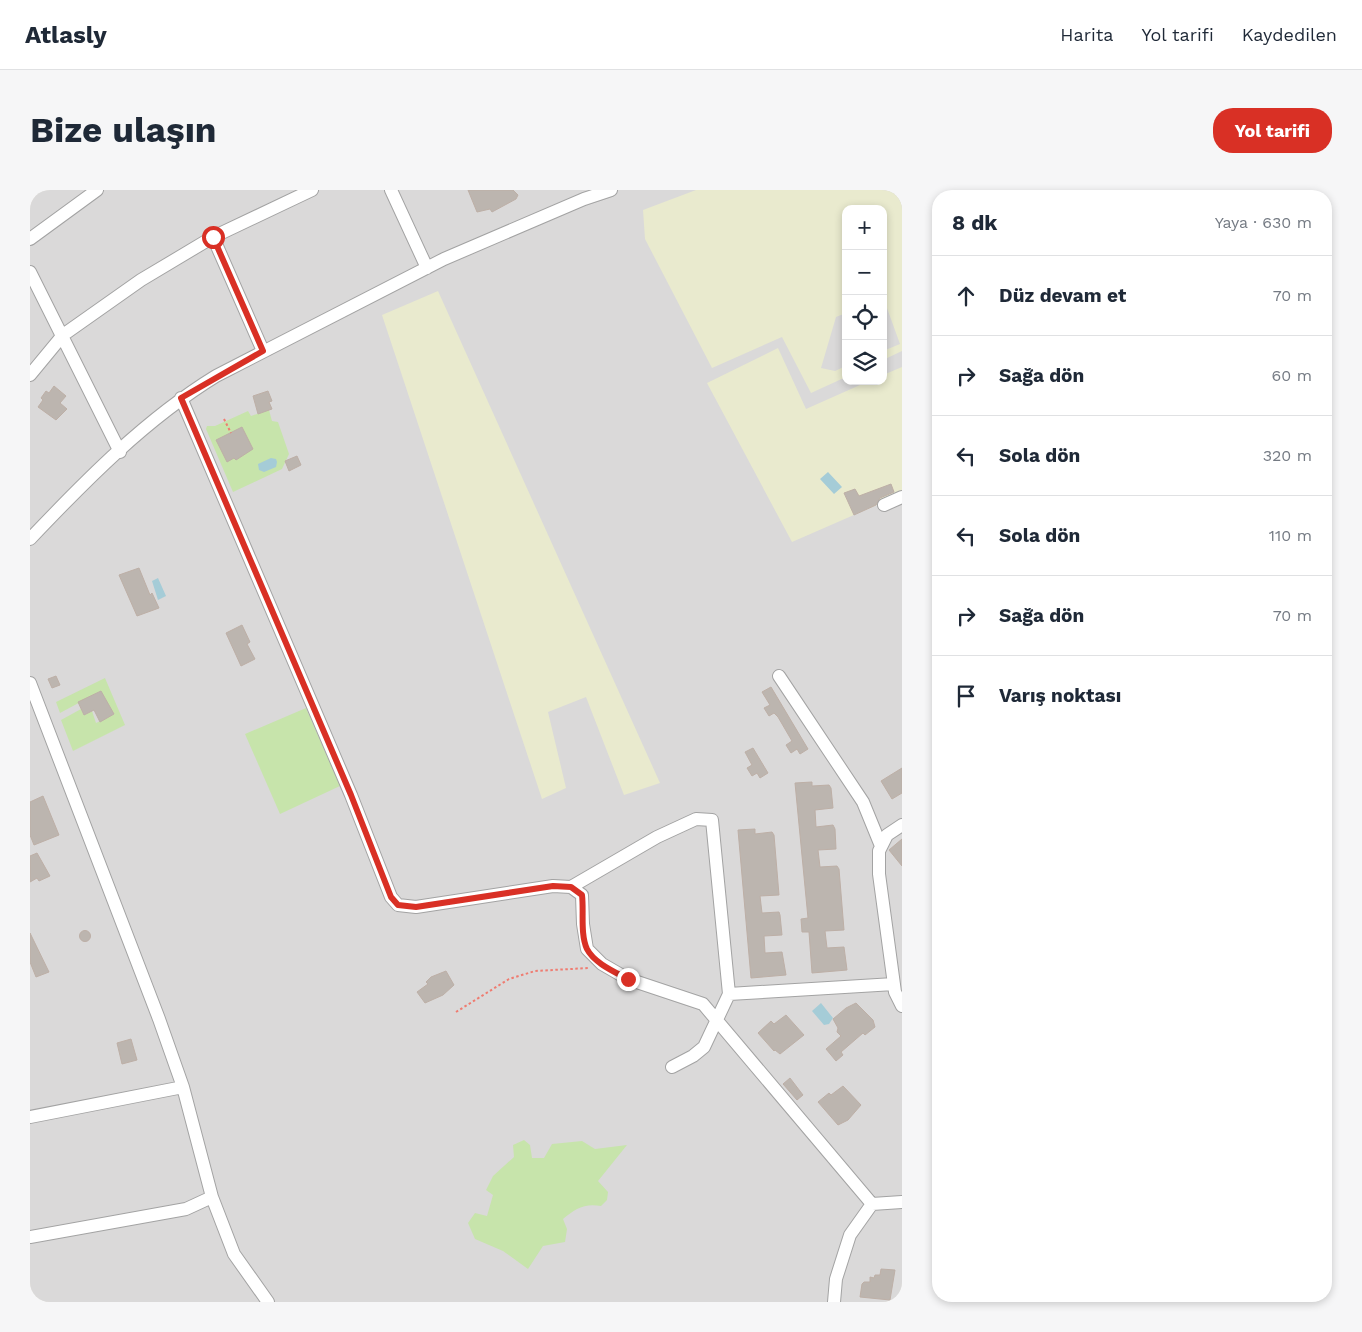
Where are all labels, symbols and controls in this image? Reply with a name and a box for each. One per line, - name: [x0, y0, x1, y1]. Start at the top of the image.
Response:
- text: Atlasly: [25, 21, 107, 49]
- text: Harita: [1060, 24, 1114, 45]
- text: Yol tarifi: [1142, 24, 1214, 45]
- text: Kaydedilen: [1242, 24, 1337, 45]
- button: Yol tarifi: [1213, 108, 1332, 153]
- text: Bize ulaşın: [30, 109, 217, 151]
- map controls: [842, 205, 887, 385]
- button: +: [842, 205, 887, 250]
- text: 8 dk: [952, 210, 997, 235]
- text: Yaya · 630 m: [1215, 213, 1312, 232]
- route start: [202, 226, 225, 249]
- button: −: [842, 250, 887, 295]
- icon: ahead: [952, 282, 980, 310]
- text: Düz devam et: [999, 284, 1126, 307]
- text: 70 m: [1273, 286, 1312, 305]
- button: locate: [842, 295, 887, 340]
- button: layers: [842, 340, 887, 385]
- icon: right: [952, 362, 980, 390]
- text: Sağa dön: [999, 364, 1084, 387]
- text: 60 m: [1272, 366, 1312, 385]
- icon: left: [952, 442, 980, 470]
- text: Sola dön: [999, 444, 1080, 467]
- text: 320 m: [1263, 446, 1312, 465]
- icon: left: [952, 522, 980, 550]
- text: Sola dön: [999, 524, 1080, 547]
- text: 110 m: [1269, 526, 1312, 545]
- icon: right: [952, 602, 980, 630]
- text: Sağa dön: [999, 604, 1084, 627]
- text: 70 m: [1273, 606, 1312, 625]
- icon: arrive: [952, 682, 980, 710]
- text: Varış noktası: [999, 684, 1121, 707]
- route end: [617, 968, 640, 991]

